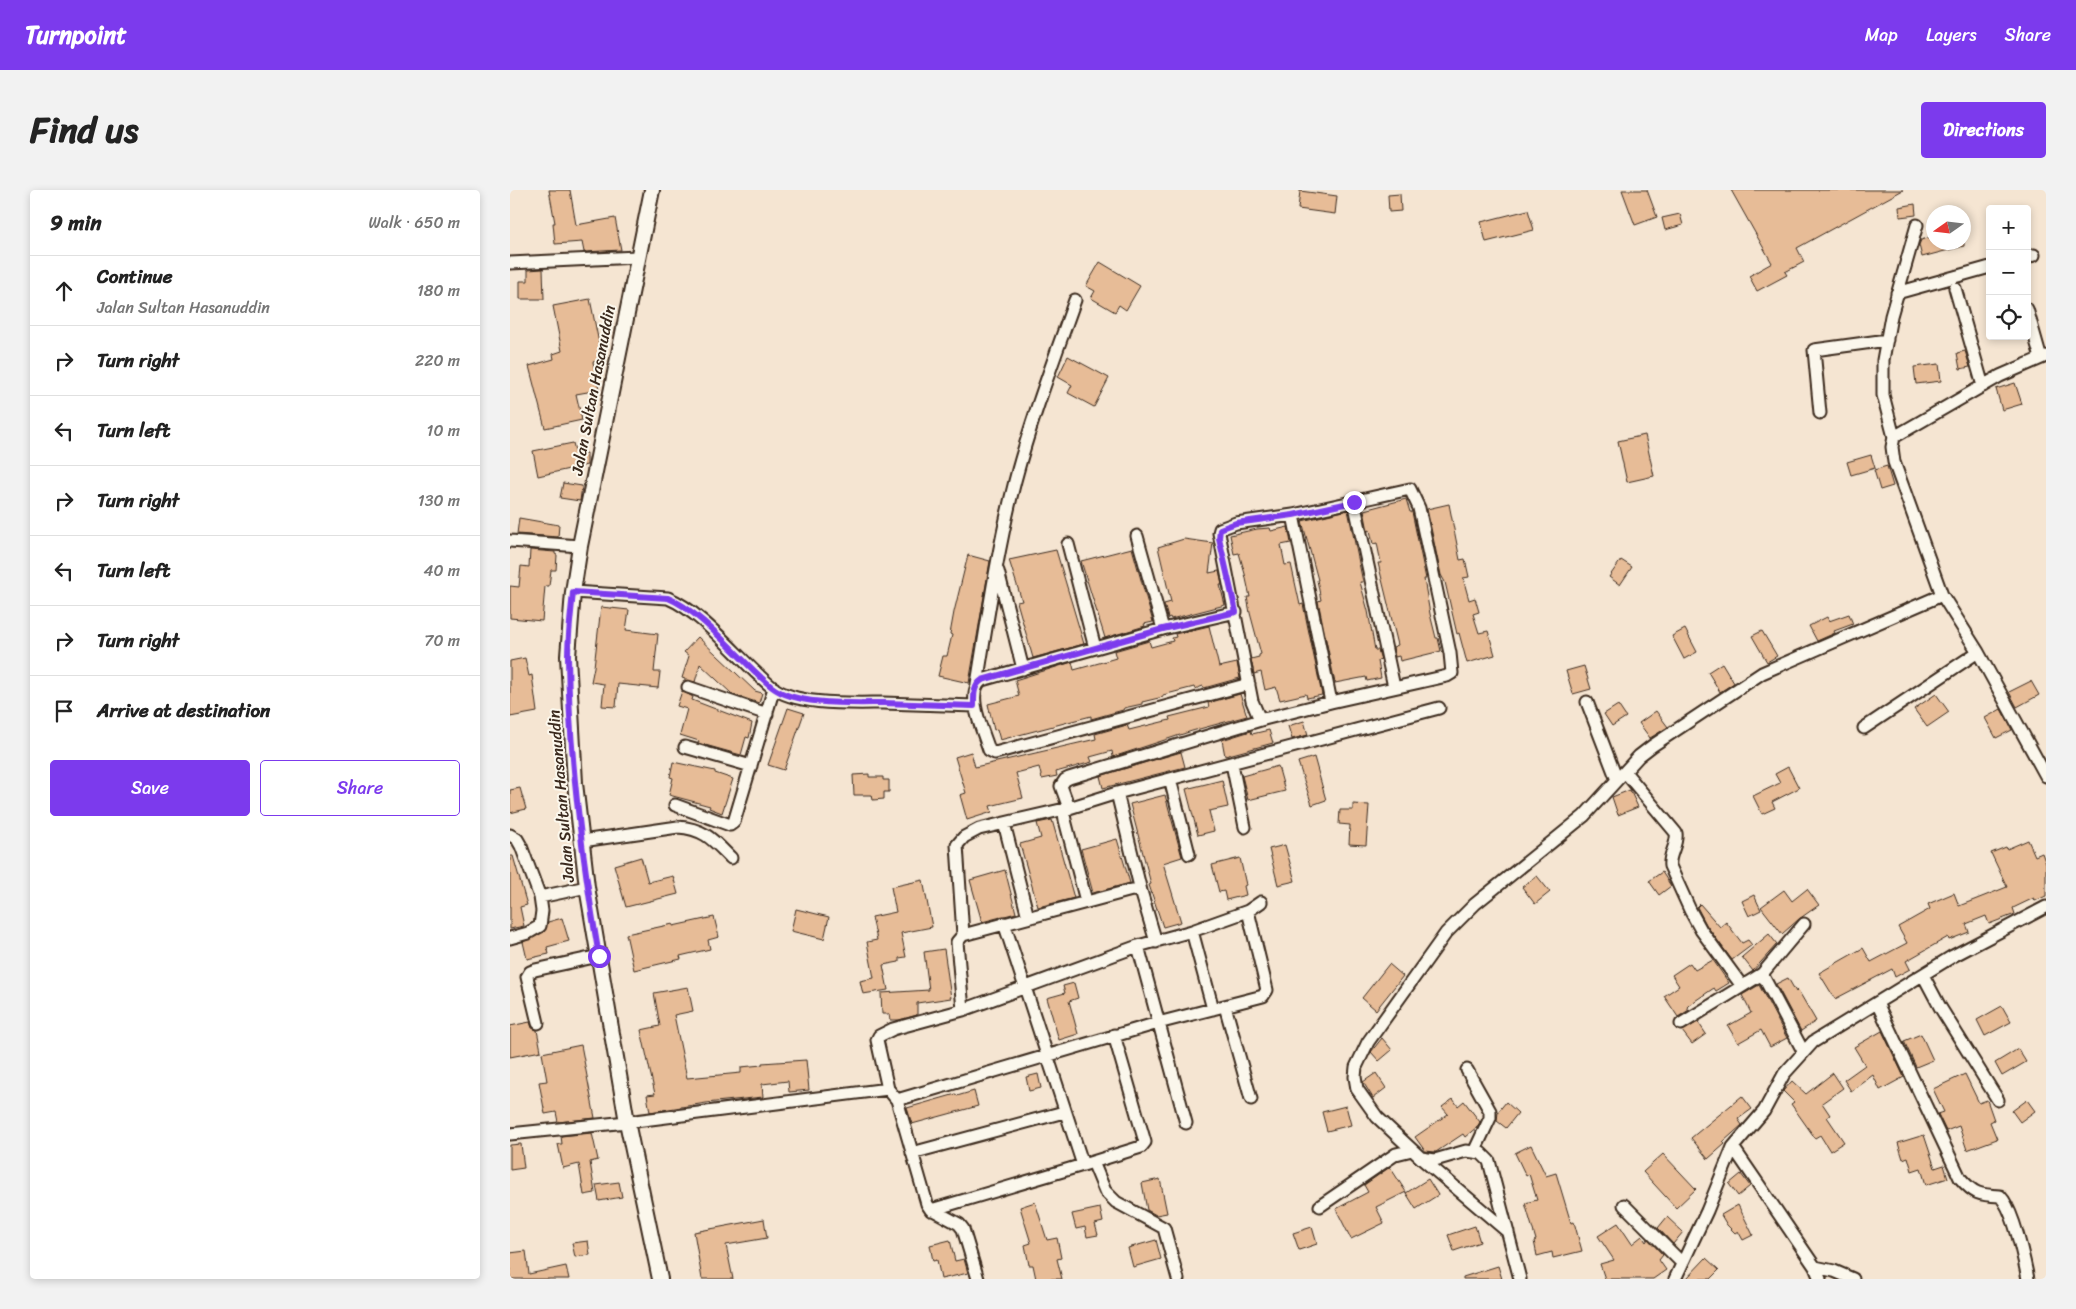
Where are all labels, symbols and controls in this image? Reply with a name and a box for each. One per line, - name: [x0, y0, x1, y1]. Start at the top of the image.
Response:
- text: Turnpoint: [25, 14, 127, 56]
- text: Map: [1865, 19, 1898, 51]
- text: Layers: [1926, 19, 1977, 51]
- text: Share: [2005, 19, 2051, 51]
- text: Find us: [30, 99, 138, 161]
- button: Directions: [1921, 102, 2046, 158]
- text: 9 min: [50, 204, 102, 242]
- north arrow: [1926, 205, 1971, 250]
- map controls: [1986, 205, 2031, 340]
- button: +: [1986, 205, 2031, 250]
- text: Walk · 650 m: [369, 208, 460, 237]
- button: −: [1986, 250, 2031, 295]
- text: Continue: [97, 260, 173, 293]
- text: 180 m: [417, 276, 460, 305]
- icon: ahead: [50, 277, 78, 305]
- text: Jalan Sultan Hasanuddin: [97, 293, 270, 322]
- button: locate: [1986, 295, 2031, 340]
- street label: Jalan Sultan Hasanuddin: [562, 302, 624, 479]
- text: Turn right: [97, 344, 179, 377]
- text: 220 m: [415, 346, 460, 375]
- icon: right: [50, 347, 78, 375]
- text: Turn left: [97, 414, 170, 447]
- text: 10 m: [427, 416, 460, 445]
- icon: left: [50, 417, 78, 445]
- text: Turn right: [97, 484, 179, 517]
- text: 130 m: [418, 486, 460, 515]
- icon: right: [50, 487, 78, 515]
- route end: [1343, 491, 1366, 514]
- text: Turn left: [97, 554, 170, 587]
- text: 40 m: [423, 556, 460, 585]
- icon: left: [50, 557, 78, 585]
- text: Turn right: [97, 624, 179, 657]
- text: 70 m: [424, 626, 460, 655]
- icon: right: [50, 627, 78, 655]
- text: Arrive at destination: [97, 694, 270, 727]
- icon: arrive: [50, 697, 78, 725]
- street label: Jalan Sultan Hasanuddin: [539, 708, 583, 884]
- button: Save: [50, 760, 250, 816]
- button: Share: [260, 760, 460, 816]
- route start: [588, 945, 611, 968]

